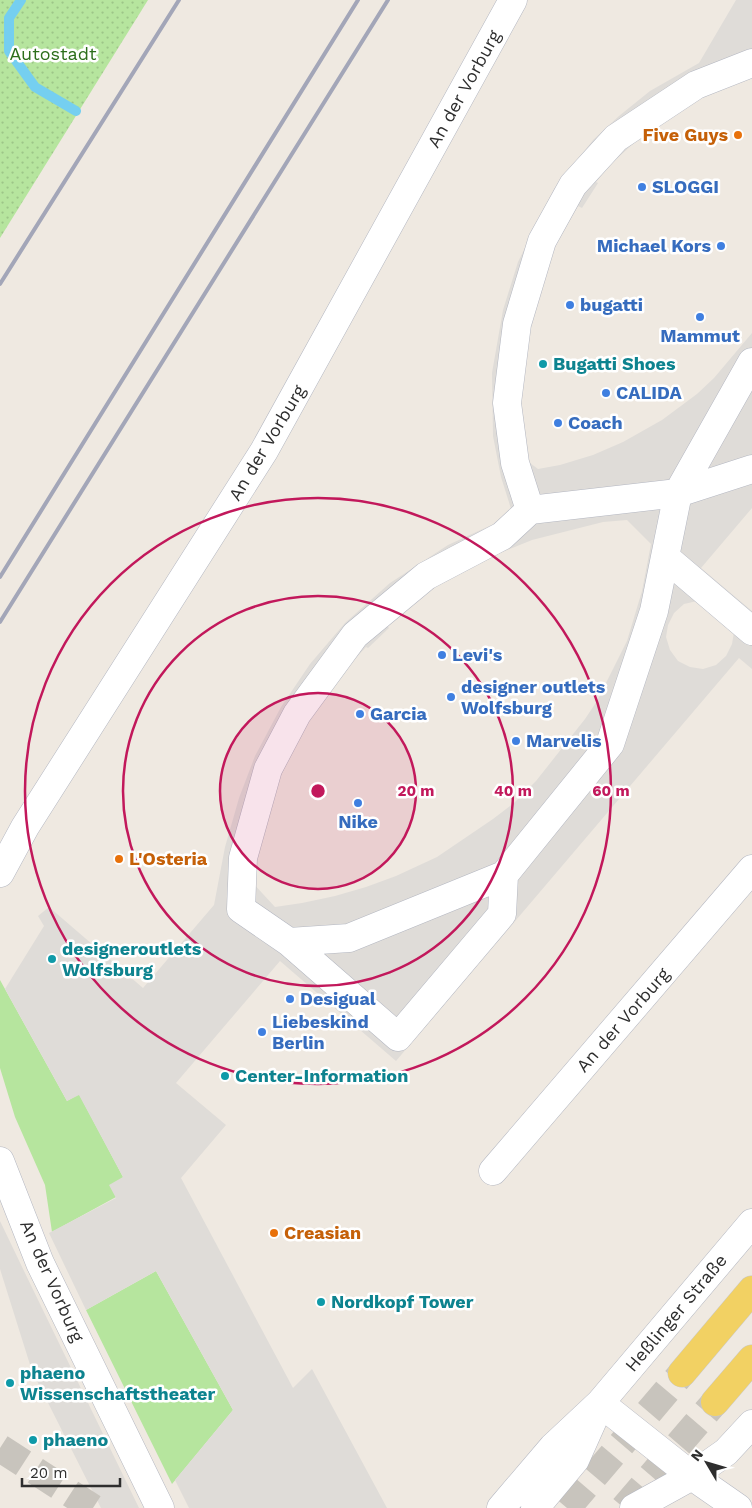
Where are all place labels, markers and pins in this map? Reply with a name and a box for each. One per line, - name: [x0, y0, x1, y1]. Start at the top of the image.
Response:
- place label: Five Guys: [643, 124, 728, 145]
- marker: Five Guys: [732, 129, 744, 141]
- place label: SLOGGI: [652, 176, 719, 197]
- marker: SLOGGI: [636, 181, 648, 193]
- place label: Michael Kors: [597, 235, 711, 256]
- marker: Michael Kors: [715, 240, 727, 252]
- place label: bugatti: [580, 294, 643, 315]
- marker: bugatti: [564, 299, 576, 311]
- marker: Mammut: [694, 311, 706, 323]
- place label: Mammut: [660, 325, 740, 346]
- place label: Bugatti Shoes: [553, 353, 676, 374]
- marker: Bugatti Shoes: [537, 358, 549, 370]
- place label: CALIDA: [616, 382, 682, 403]
- marker: CALIDA: [600, 387, 612, 399]
- place label: Coach: [568, 412, 623, 433]
- marker: Coach: [552, 417, 564, 429]
- place label: Levi's: [452, 644, 503, 665]
- marker: Levi's: [436, 649, 448, 661]
- place label: designer outlets Wolfsburg: [461, 676, 606, 718]
- marker: designer outlets Wolfsburg: [445, 691, 457, 703]
- place label: Garcia: [370, 703, 428, 724]
- marker: Garcia: [354, 708, 366, 720]
- place label: Marvelis: [526, 730, 602, 751]
- marker: Marvelis: [510, 735, 522, 747]
- centre of rings: [309, 782, 327, 800]
- marker: Nike: [352, 797, 364, 809]
- place label: Nike: [338, 811, 378, 832]
- place label: L'Osteria: [129, 848, 208, 869]
- marker: L'Osteria: [113, 853, 125, 865]
- place label: designeroutlets Wolfsburg: [62, 938, 202, 980]
- marker: designeroutlets Wolfsburg: [46, 953, 58, 965]
- place label: Desigual: [300, 988, 376, 1009]
- marker: Desigual: [284, 993, 296, 1005]
- place label: Liebeskind Berlin: [272, 1011, 369, 1053]
- marker: Liebeskind Berlin: [256, 1026, 268, 1038]
- place label: Center-Information: [235, 1065, 408, 1086]
- marker: Center-Information: [219, 1070, 231, 1082]
- place label: Creasian: [284, 1222, 361, 1243]
- marker: Creasian: [268, 1227, 280, 1239]
- place label: Nordkopf Tower: [331, 1291, 474, 1312]
- marker: Nordkopf Tower: [315, 1296, 327, 1308]
- place label: phaeno Wissenschaftstheater: [20, 1362, 216, 1404]
- marker: phaeno Wissenschaftstheater: [4, 1377, 16, 1389]
- place label: phaeno: [43, 1429, 108, 1450]
- marker: phaeno: [27, 1434, 39, 1446]

